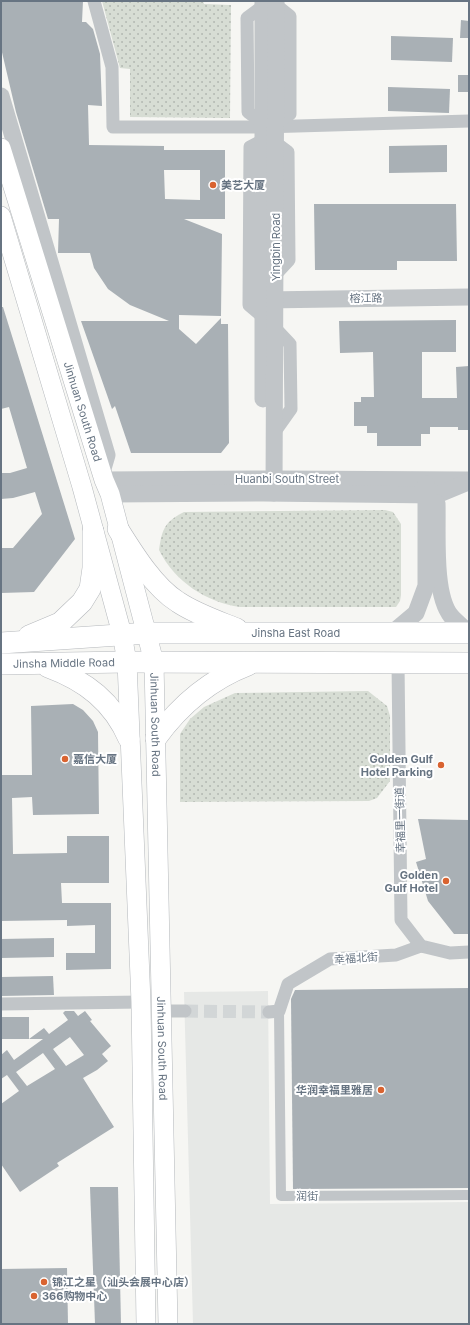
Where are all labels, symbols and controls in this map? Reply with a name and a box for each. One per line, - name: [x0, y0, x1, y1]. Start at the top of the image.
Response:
- place label: 美艺大厦: [221, 178, 265, 192]
- marker: 美艺大厦: [208, 180, 218, 190]
- street label: Yingbin Road: [269, 213, 283, 281]
- street label: 榕江路: [349, 291, 383, 305]
- street label: Jinhuan South Road: [61, 360, 105, 463]
- street label: Huanbi South Street: [235, 472, 340, 486]
- street label: Jinsha East Road: [251, 626, 340, 640]
- street label: Jinsha Middle Road: [13, 655, 115, 671]
- street label: Jinhuan South Road: [147, 672, 163, 777]
- place label: 嘉信大厦: [73, 752, 117, 766]
- place label: Golden Gulf Hotel Parking: [361, 752, 434, 779]
- marker: 嘉信大厦: [60, 754, 70, 764]
- marker: Golden Gulf Hotel Parking: [436, 760, 446, 770]
- street label: 幸福里一街道: [392, 787, 408, 853]
- place label: Golden Gulf Hotel: [385, 868, 438, 895]
- marker: Golden Gulf Hotel: [441, 876, 451, 886]
- street label: 幸福北街: [334, 949, 378, 967]
- street label: Jinhuan South Road: [154, 996, 170, 1101]
- place label: 华润幸福里雅居: [296, 1083, 373, 1097]
- marker: 华润幸福里雅居: [376, 1085, 386, 1095]
- street label: 润街: [296, 1189, 318, 1203]
- place label: 锦江之星（汕头会展中心店）: [52, 1275, 195, 1289]
- marker: 锦江之星（汕头会展中心店）: [39, 1277, 49, 1287]
- place label: 366购物中心: [42, 1289, 107, 1303]
- marker: 366购物中心: [29, 1291, 39, 1301]

